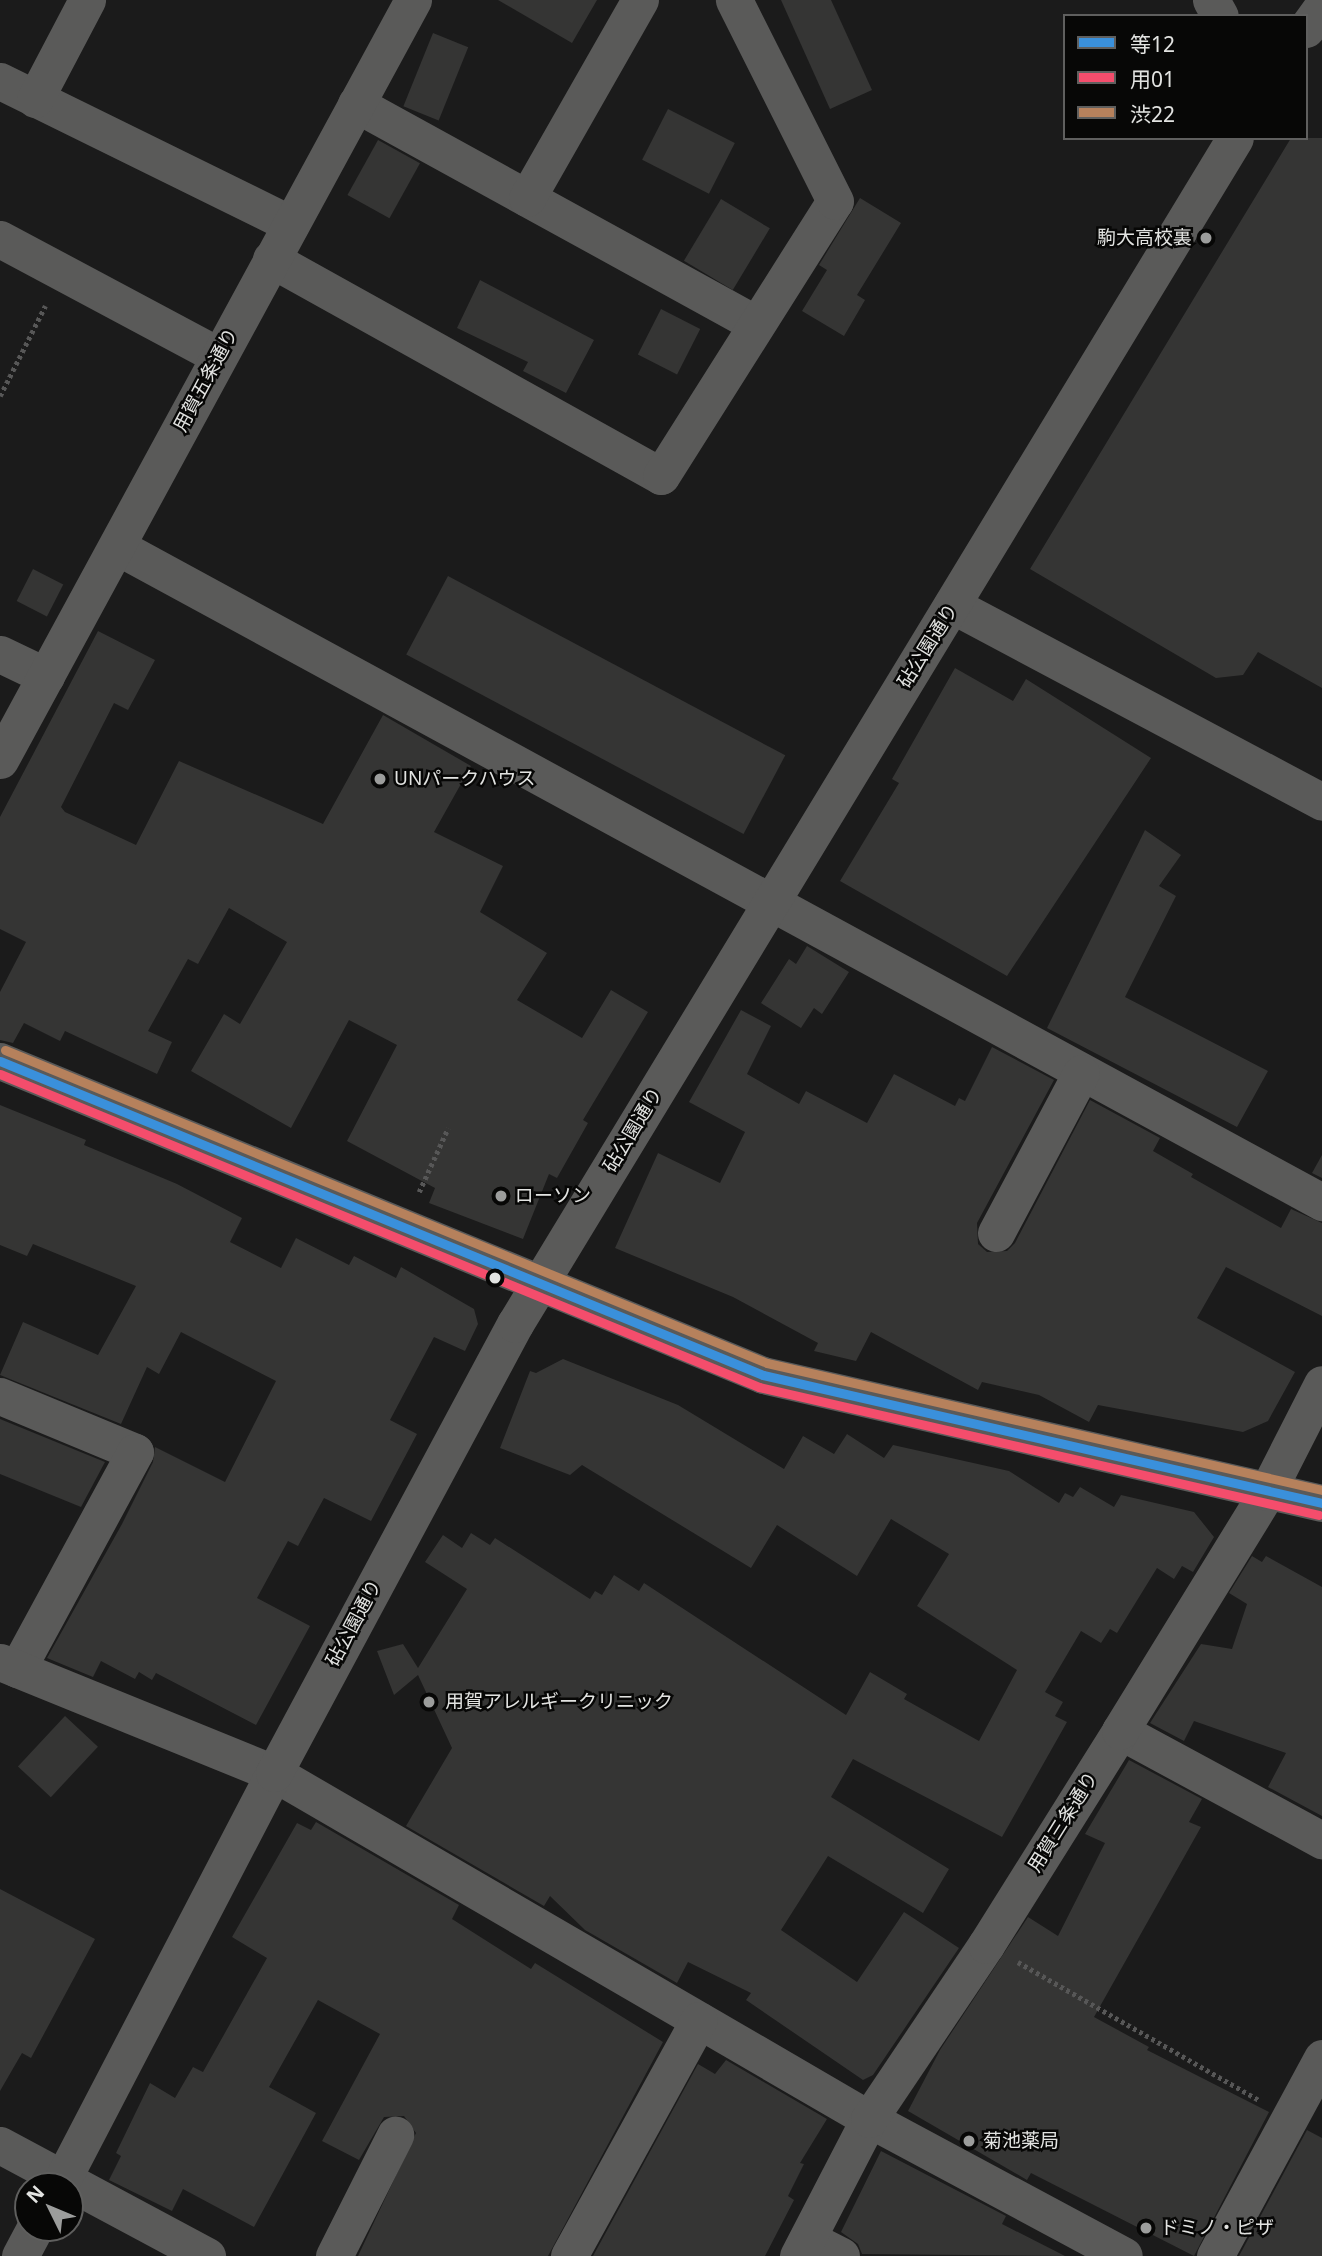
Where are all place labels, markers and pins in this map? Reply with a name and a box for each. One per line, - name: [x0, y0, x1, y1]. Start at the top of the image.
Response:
- place label: 駒大高校裏: [1097, 227, 1192, 249]
- marker: 駒大高校裏: [1198, 230, 1214, 246]
- place label: UNパークハウス: [394, 768, 536, 790]
- marker: UNパークハウス: [372, 771, 388, 787]
- place label: ローソン: [515, 1185, 591, 1207]
- marker: ローソン: [493, 1188, 509, 1204]
- unlabelled marker: [488, 1271, 502, 1285]
- place label: 用賀アレルギークリニック: [445, 1691, 673, 1713]
- marker: 用賀アレルギークリニック: [419, 1692, 439, 1712]
- place label: 菊池薬局: [983, 2130, 1059, 2152]
- marker: 菊池薬局: [961, 2133, 977, 2149]
- place label: ドミノ・ピザ: [1160, 2217, 1274, 2239]
- marker: ドミノ・ピザ: [1138, 2220, 1154, 2236]

